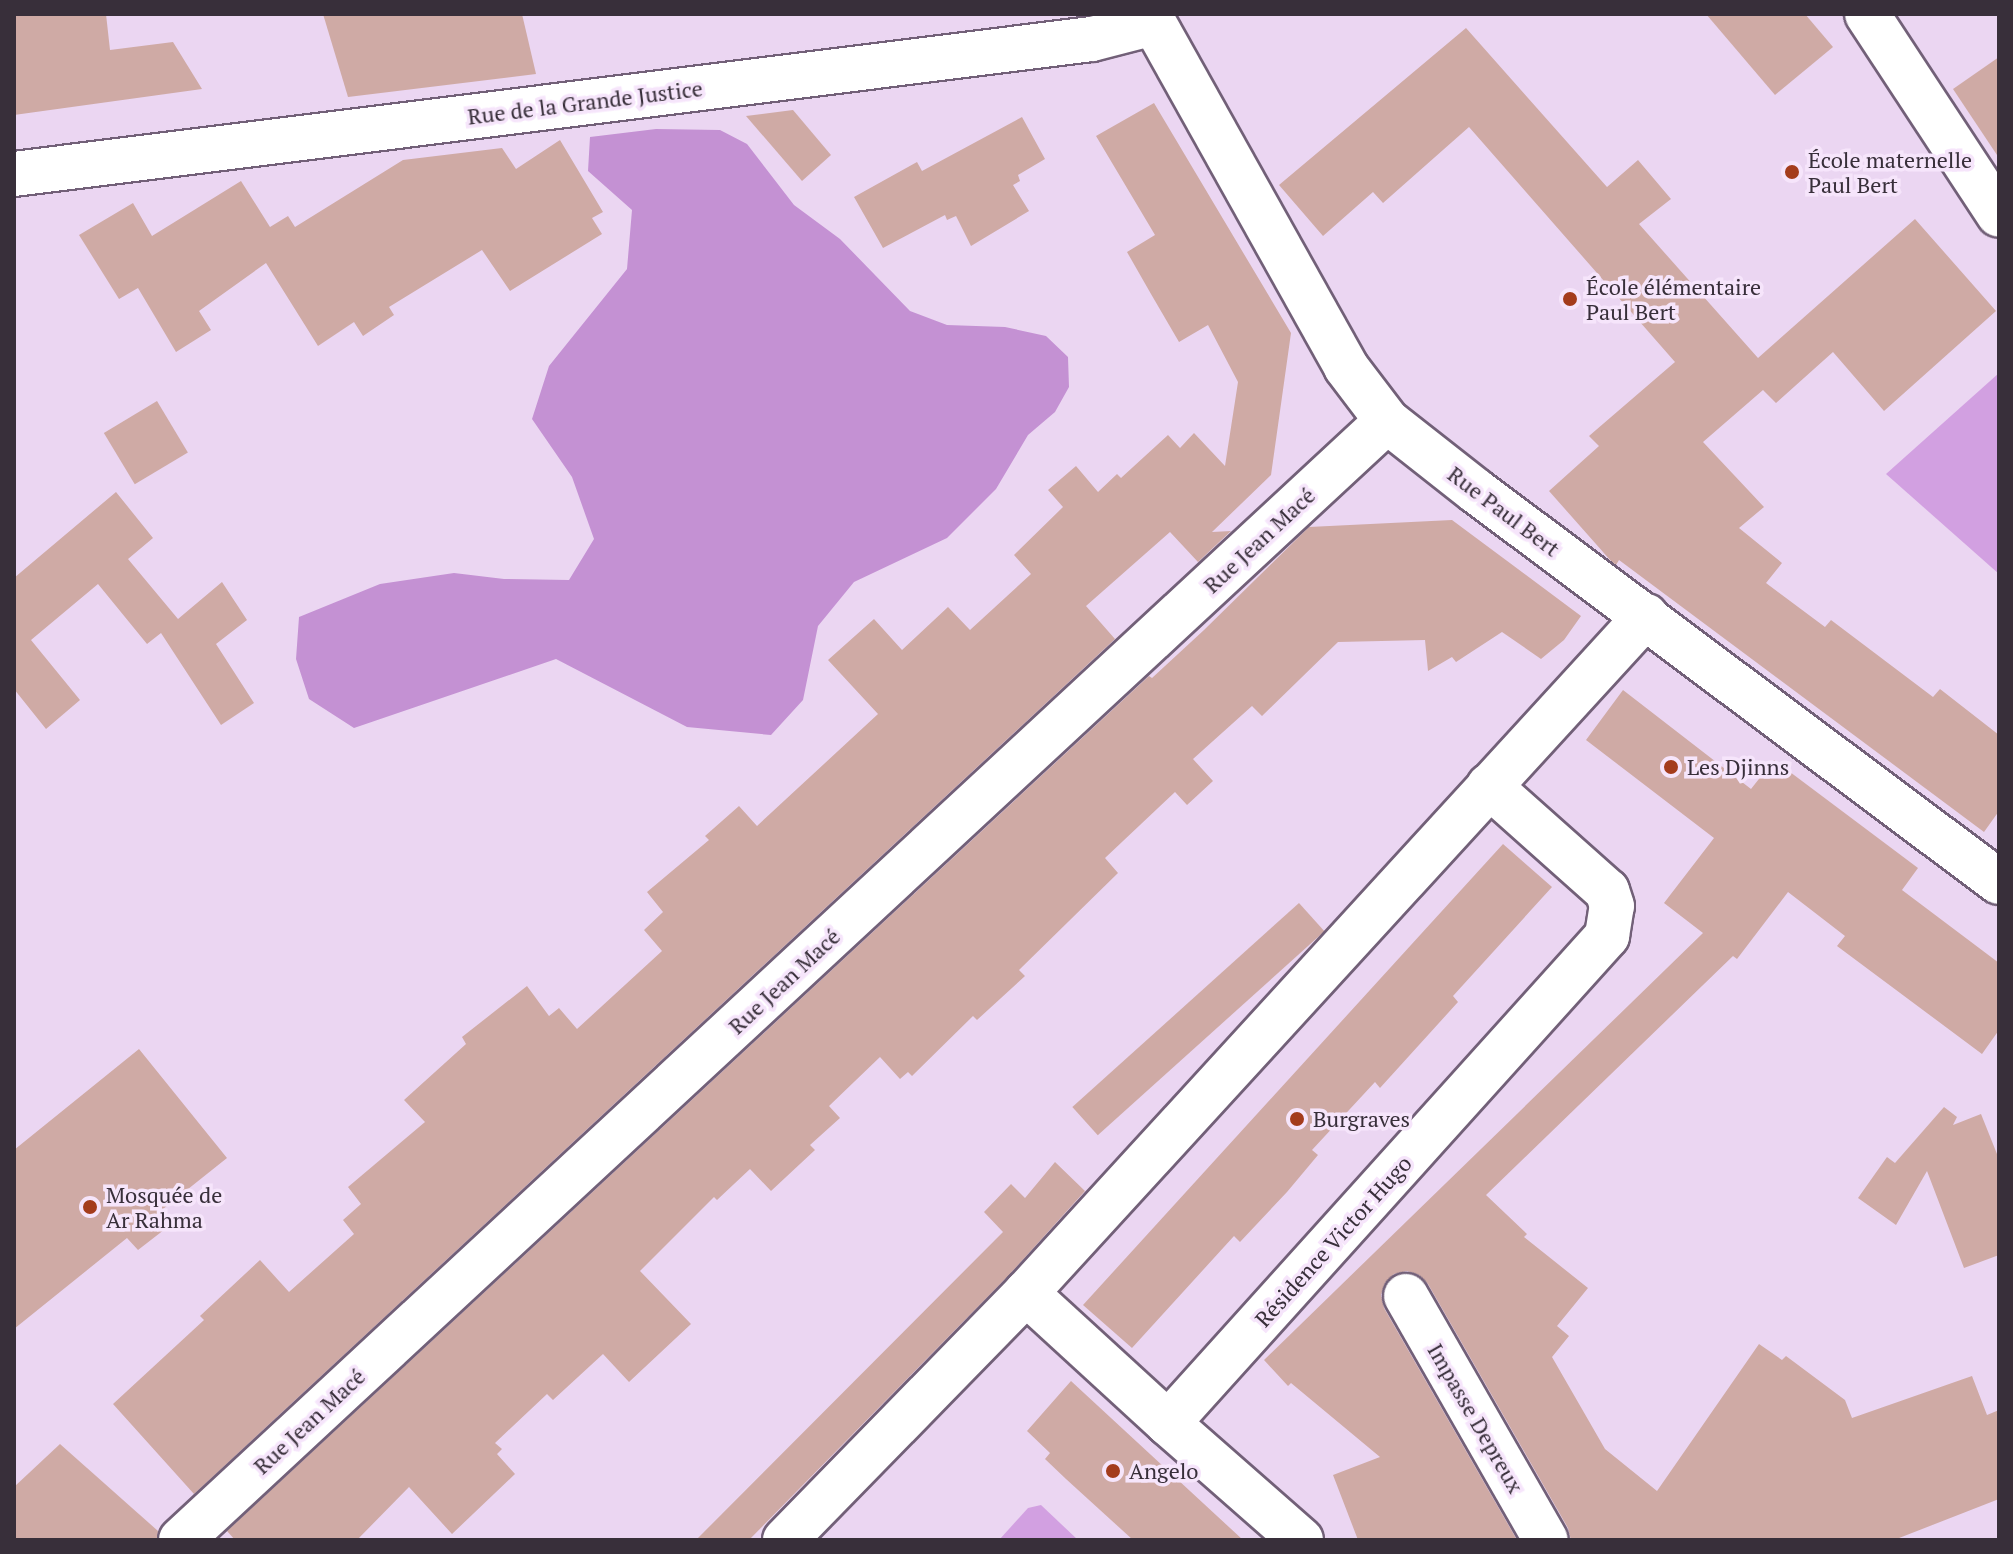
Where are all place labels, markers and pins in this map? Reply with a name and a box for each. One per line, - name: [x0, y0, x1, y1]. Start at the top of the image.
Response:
- place label: École maternelle Paul Bert: [1808, 146, 1972, 198]
- marker: École maternelle Paul Bert: [1783, 163, 1801, 181]
- place label: École élémentaire Paul Bert: [1586, 273, 1761, 324]
- marker: École élémentaire Paul Bert: [1561, 290, 1579, 308]
- place label: Les Djinns: [1687, 754, 1789, 780]
- marker: Les Djinns: [1662, 758, 1680, 776]
- place label: Burgraves: [1313, 1106, 1410, 1132]
- marker: Burgraves: [1288, 1110, 1306, 1128]
- place label: Mosquée de Ar Rahma: [106, 1181, 222, 1232]
- marker: Mosquée de Ar Rahma: [81, 1198, 99, 1216]
- place label: Angelo: [1129, 1458, 1199, 1484]
- marker: Angelo: [1104, 1462, 1122, 1480]

